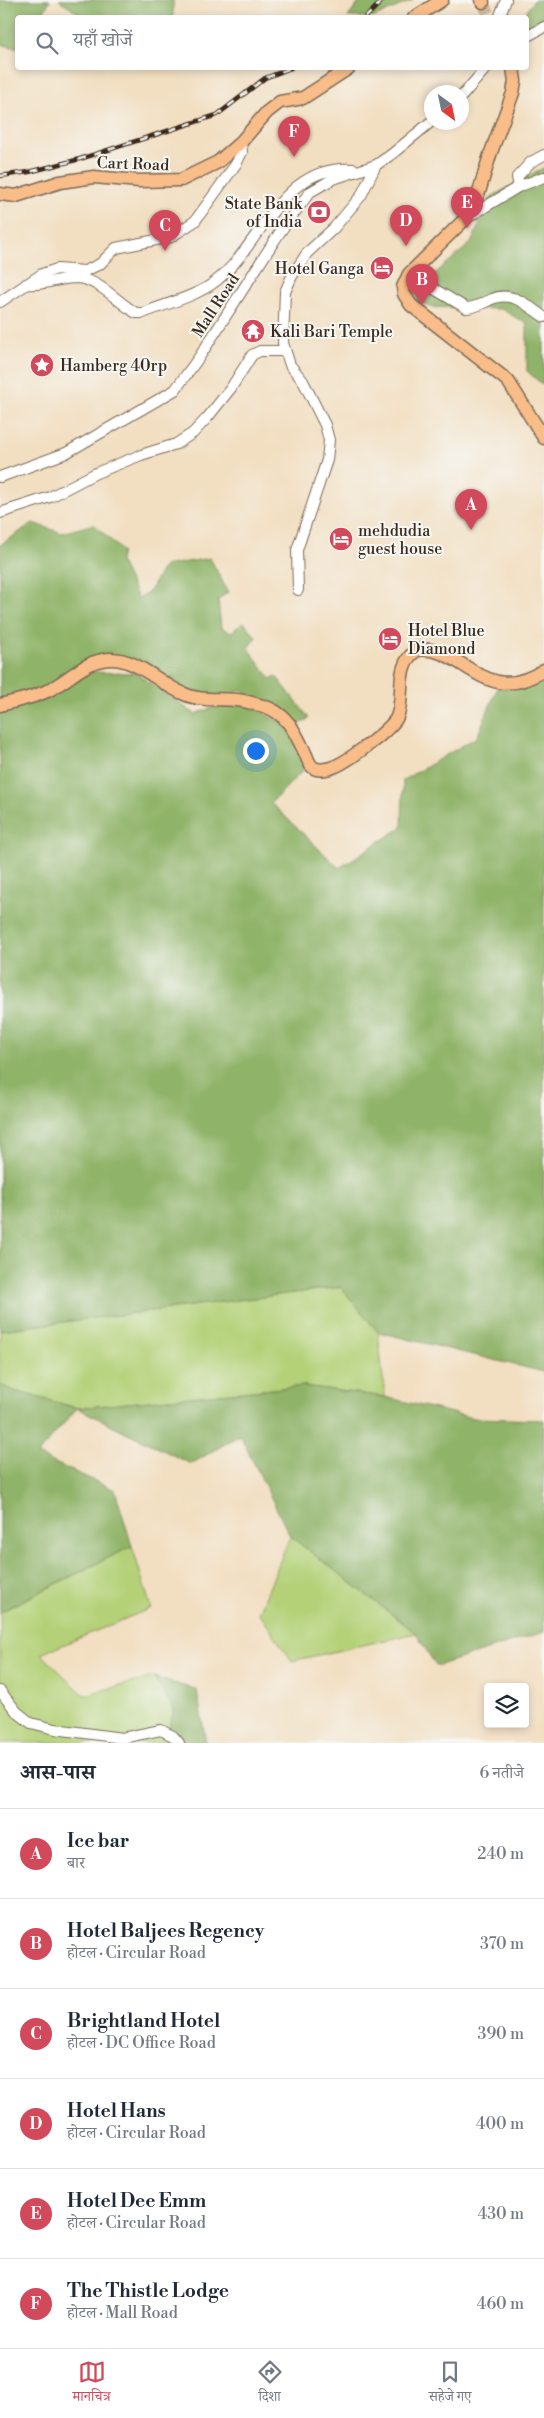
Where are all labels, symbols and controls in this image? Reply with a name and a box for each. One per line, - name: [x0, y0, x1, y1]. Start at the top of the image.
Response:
- search box: [15, 15, 529, 70]
- text: यहाँ खोजें: [73, 28, 133, 52]
- icon: search: [33, 29, 61, 57]
- north arrow: [424, 85, 469, 130]
- pin: F: [278, 116, 310, 157]
- street label: Cart Road: [96, 153, 170, 175]
- pin: E: [451, 187, 483, 228]
- place label: State Bank of India: [225, 194, 304, 232]
- bank icon: State Bank of India: [306, 199, 332, 225]
- pin: D: [390, 205, 422, 246]
- pin: C: [149, 210, 181, 251]
- hotel icon: Hotel Ganga: [369, 255, 395, 281]
- place label: Hotel Ganga: [275, 259, 365, 279]
- pin: B: [406, 264, 438, 305]
- street label: Mall Road: [188, 270, 244, 341]
- temple icon: Kali Bari Temple: [240, 318, 266, 344]
- place label: Kali Bari Temple: [270, 322, 393, 342]
- place icon: Hamberg 40rp: [29, 352, 55, 378]
- place label: Hamberg 40rp: [60, 356, 167, 376]
- pin: A: [455, 489, 487, 530]
- place label: mehdudia guest house: [358, 521, 442, 559]
- hotel icon: mehdudia guest house: [328, 526, 354, 552]
- place label: Hotel Blue Diamond: [408, 621, 485, 659]
- hotel icon: Hotel Blue Diamond: [377, 626, 403, 652]
- your location: [243, 738, 269, 764]
- map controls: [484, 1683, 529, 1728]
- button: layers: [484, 1683, 529, 1728]
- text: आस-पास: [20, 1760, 95, 1786]
- text: 6 नतीजे: [480, 1763, 524, 1783]
- text: Ice bar: [67, 1829, 129, 1853]
- text: A: [30, 1844, 42, 1864]
- text: 240 m: [477, 1844, 524, 1864]
- text: बार: [67, 1853, 85, 1873]
- text: Hotel Baljees Regency: [67, 1919, 264, 1943]
- text: B: [30, 1934, 42, 1954]
- text: 370 m: [480, 1934, 524, 1954]
- text: होटल · Circular Road: [67, 1943, 206, 1963]
- text: Brightland Hotel: [67, 2009, 220, 2033]
- text: C: [30, 2024, 42, 2044]
- text: 390 m: [478, 2024, 524, 2044]
- text: होटल · DC Office Road: [67, 2033, 216, 2053]
- text: Hotel Hans: [67, 2099, 166, 2123]
- text: D: [30, 2114, 42, 2134]
- text: 400 m: [476, 2114, 524, 2134]
- text: होटल · Circular Road: [67, 2123, 206, 2143]
- text: Hotel Dee Emm: [67, 2189, 206, 2213]
- text: E: [30, 2204, 42, 2224]
- text: 430 m: [478, 2204, 524, 2224]
- text: होटल · Circular Road: [67, 2213, 206, 2233]
- text: The Thistle Lodge: [67, 2279, 229, 2303]
- text: F: [30, 2294, 42, 2314]
- text: 460 m: [477, 2294, 524, 2314]
- text: होटल · Mall Road: [67, 2303, 178, 2323]
- tab: मानचित्र: [73, 2358, 111, 2410]
- tab: दिशा: [256, 2358, 284, 2410]
- tab: सहेजे गए: [429, 2358, 471, 2410]

